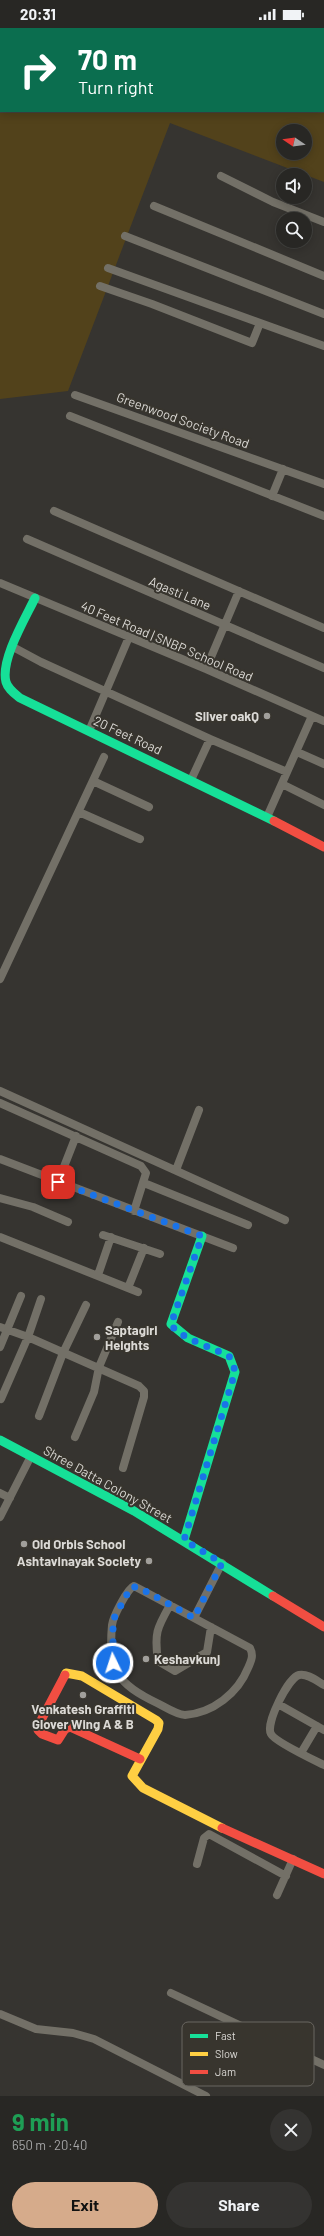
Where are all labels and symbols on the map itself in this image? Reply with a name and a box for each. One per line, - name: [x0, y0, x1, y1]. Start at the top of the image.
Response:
- north arrow: [276, 124, 312, 160]
- street label: Greenwood Society Road: [114, 389, 252, 451]
- street label: Agasti Lane: [147, 573, 214, 613]
- street label: 40 Feet Road | SNBP School Road: [78, 597, 256, 685]
- place label: Silver oakQ: [195, 708, 259, 724]
- marker: Silver oakQ: [262, 711, 272, 721]
- street label: 20 Feet Road: [91, 712, 165, 758]
- pin: [41, 1165, 75, 1199]
- place label: Saptagiri Heights: [105, 1322, 158, 1353]
- marker: Saptagiri Heights: [92, 1332, 102, 1342]
- street label: Shree Datta Colony Street: [41, 1442, 175, 1526]
- place label: Old Orbis School: [32, 1536, 126, 1552]
- marker: Old Orbis School: [19, 1539, 29, 1549]
- place label: Ashtavinayak Society: [17, 1553, 141, 1569]
- marker: Ashtavinayak Society: [144, 1556, 154, 1566]
- position arrow: [92, 1642, 134, 1684]
- place label: Keshavkunj: [154, 1651, 220, 1667]
- marker: Keshavkunj: [141, 1654, 151, 1664]
- marker: Venkatesh Graffiti Glover Wing A & B: [78, 1690, 88, 1700]
- place label: Venkatesh Graffiti Glover Wing A & B: [31, 1701, 135, 1732]
- legend: [182, 2022, 314, 2086]
- text: Fast: [215, 2029, 236, 2042]
- text: Slow: [215, 2047, 238, 2060]
- text: Jam: [215, 2065, 236, 2078]

